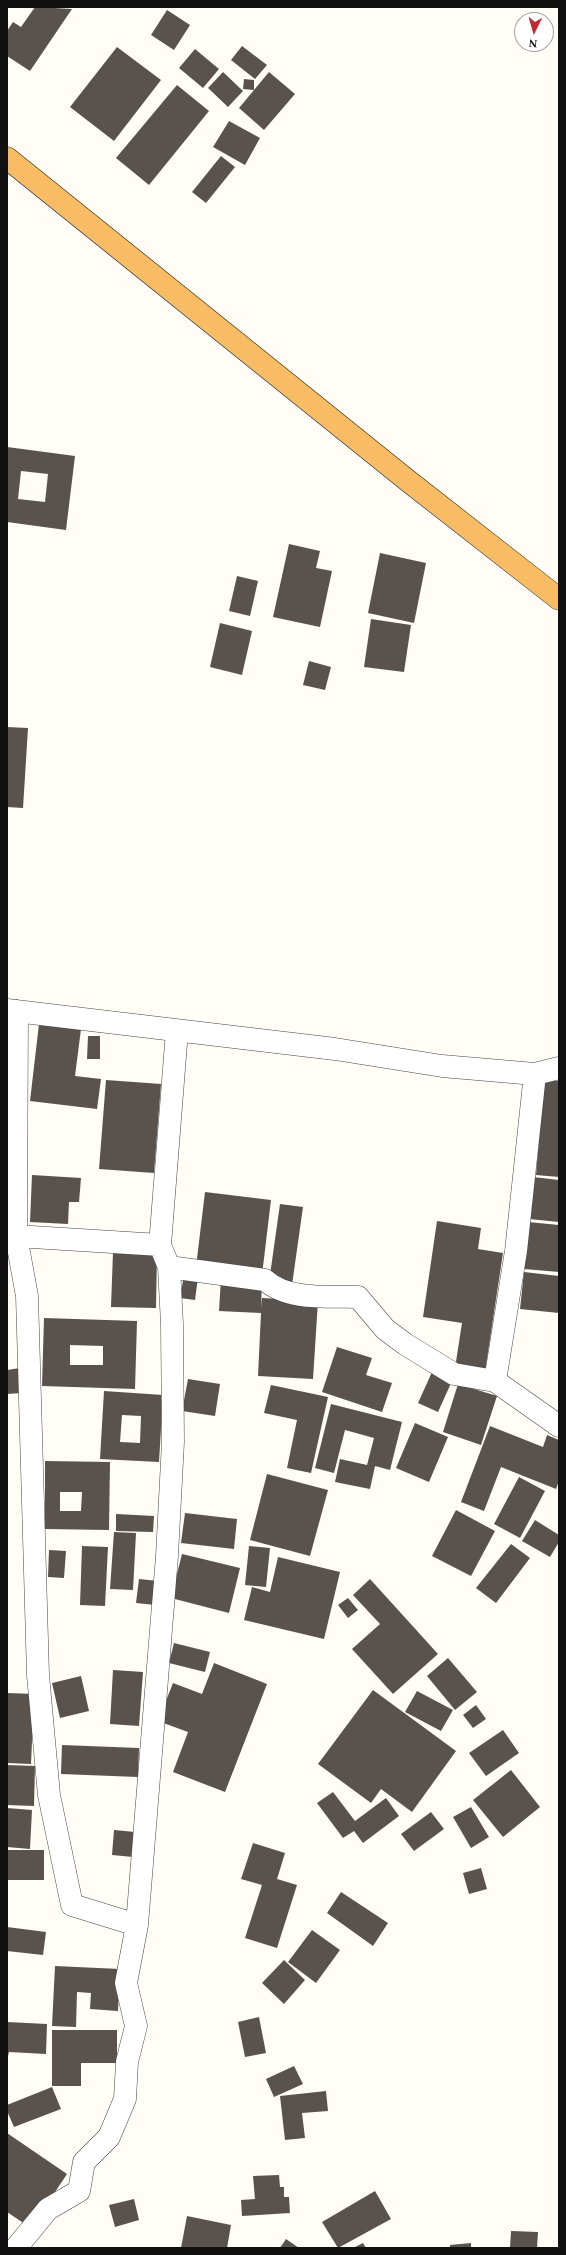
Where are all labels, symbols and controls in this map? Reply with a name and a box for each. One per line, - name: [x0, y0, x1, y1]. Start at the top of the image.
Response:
- north arrow: [514, 12, 554, 52]
- text: N: [528, 35, 538, 52]

